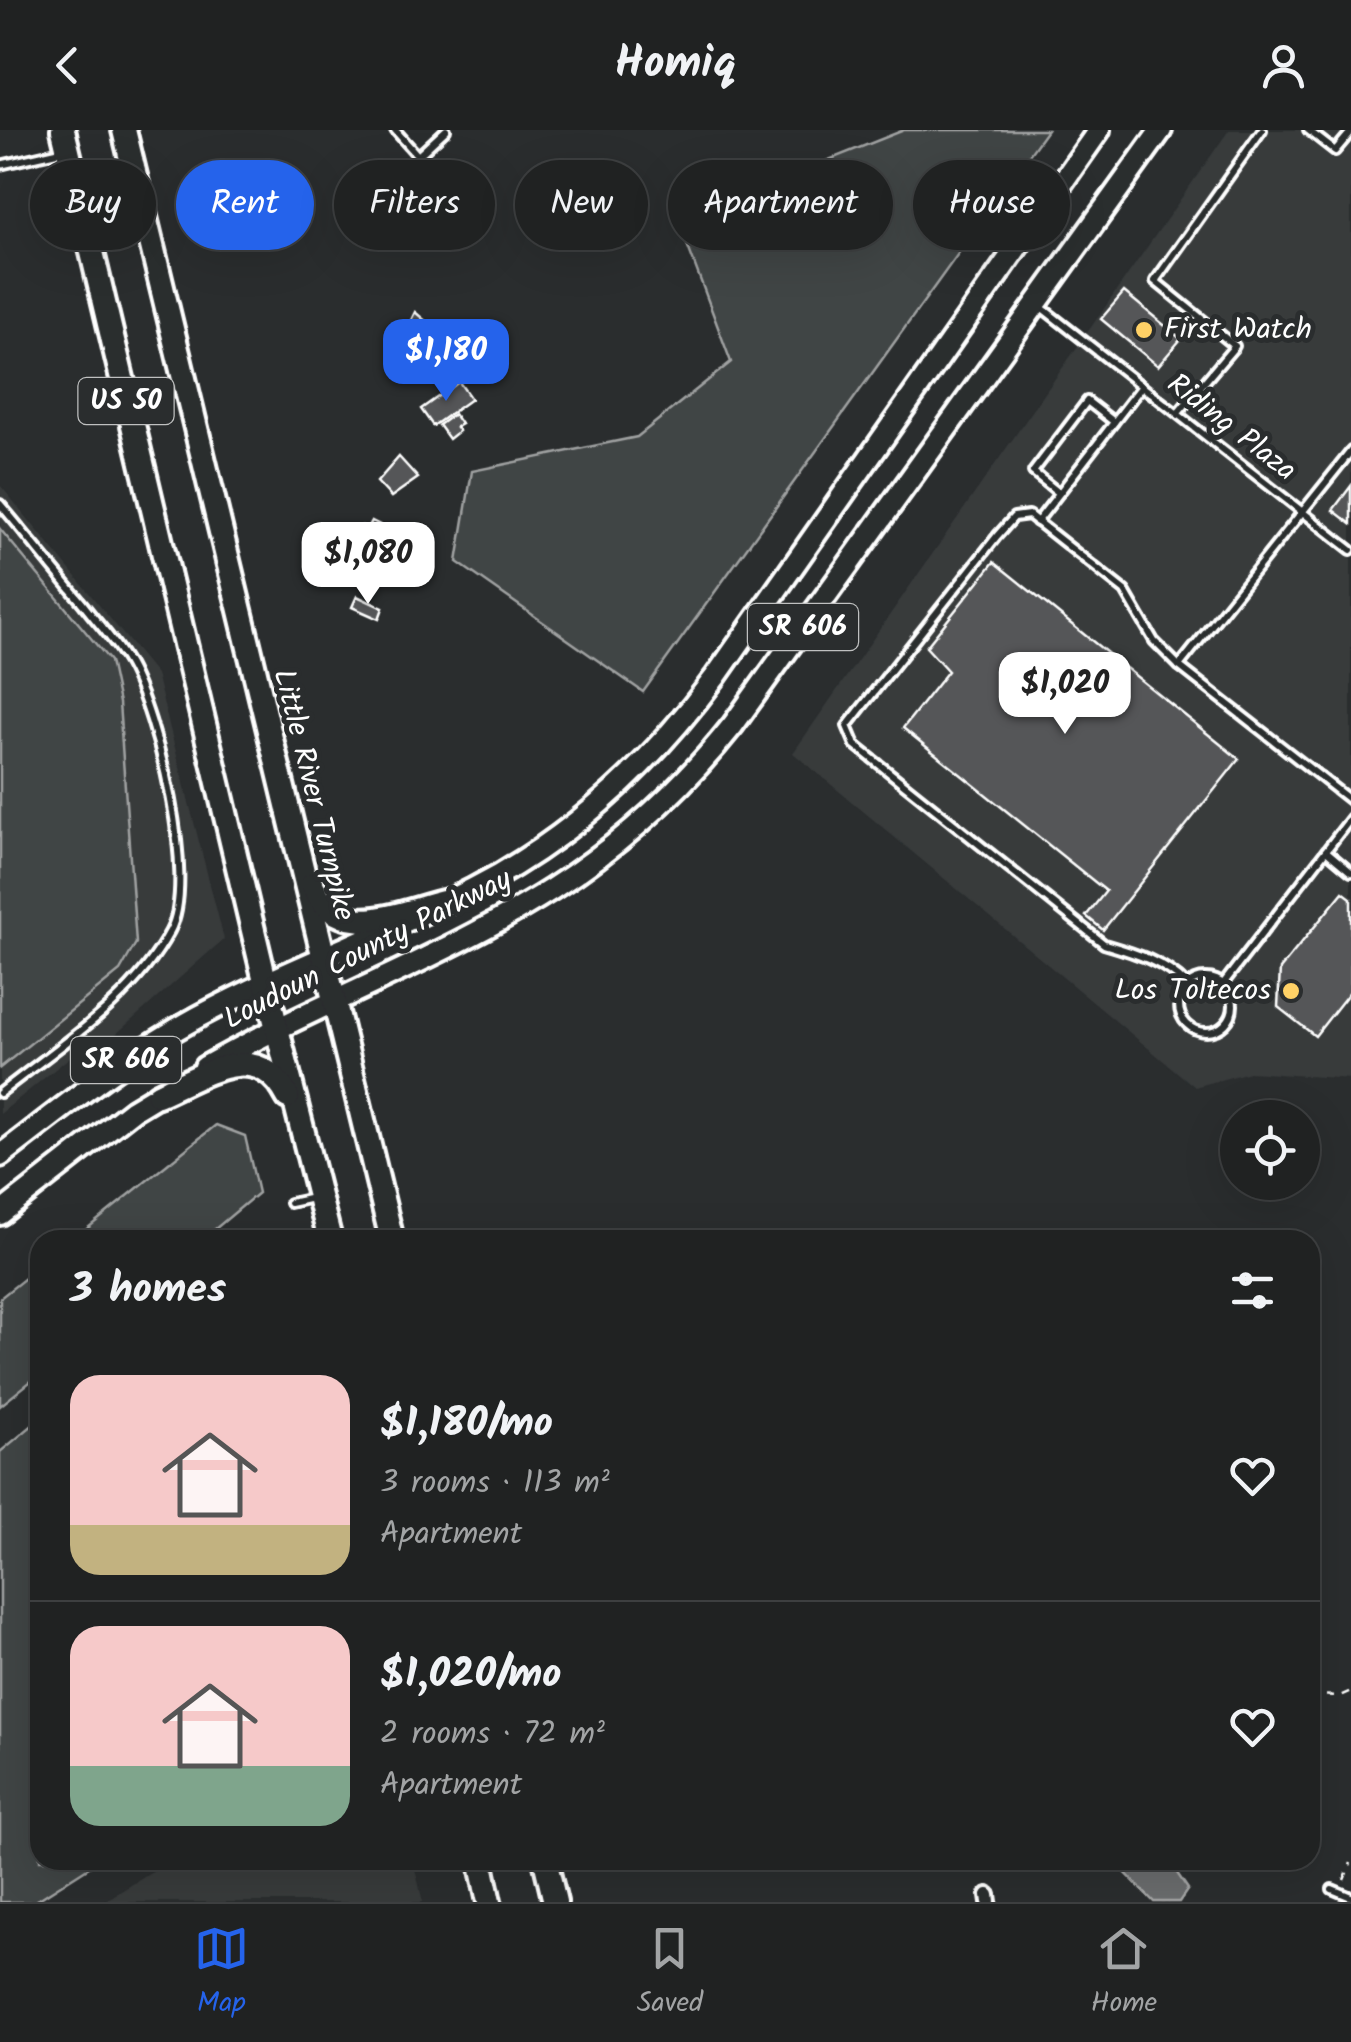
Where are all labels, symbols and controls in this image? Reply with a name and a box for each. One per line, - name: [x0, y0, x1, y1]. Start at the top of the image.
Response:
- text: Homiq: [615, 29, 736, 101]
- icon: back: [40, 38, 95, 93]
- icon: person: [1256, 38, 1311, 93]
- chip: Buy: [30, 160, 156, 250]
- chip: Rent: [176, 160, 314, 250]
- chip: Filters: [334, 160, 495, 250]
- chip: New: [515, 160, 648, 250]
- chip: Apartment: [668, 160, 893, 250]
- chip: House: [913, 160, 1070, 250]
- place label: First Watch: [1164, 306, 1312, 354]
- pin: $1,180: [365, 319, 527, 404]
- marker: First Watch: [1133, 319, 1155, 341]
- text: $1,180: [405, 326, 487, 377]
- street label: Riding Plaza: [1156, 362, 1306, 494]
- road number: US 50: [78, 378, 174, 424]
- pin: $1,080: [287, 522, 449, 607]
- text: $1,080: [324, 529, 412, 580]
- road number: SR 606: [748, 604, 858, 650]
- pin: $1,020: [984, 652, 1146, 737]
- text: $1,020: [1021, 659, 1109, 710]
- street label: Little River Turnpike: [259, 664, 367, 926]
- street label: Loudoun County Parkway: [216, 856, 521, 1044]
- place label: Los Toltecos: [1114, 967, 1271, 1015]
- marker: Los Toltecos: [1280, 980, 1302, 1002]
- road number: SR 606: [71, 1037, 181, 1083]
- map controls: [1220, 1100, 1320, 1200]
- button: locate: [1220, 1100, 1320, 1200]
- text: 3 homes: [70, 1257, 226, 1324]
- icon: filters: [1225, 1263, 1280, 1318]
- text: $1,180/mo: [380, 1391, 553, 1458]
- icon: home: [150, 1415, 270, 1535]
- icon: heart: [1225, 1448, 1280, 1503]
- text: 3 rooms · 113 m²: [380, 1458, 610, 1509]
- text: Apartment: [380, 1509, 522, 1560]
- text: $1,020/mo: [380, 1642, 562, 1709]
- icon: home: [150, 1666, 270, 1786]
- icon: heart: [1225, 1699, 1280, 1754]
- text: 2 rooms · 72 m²: [380, 1709, 605, 1760]
- text: Apartment: [380, 1760, 522, 1811]
- tab: Map: [194, 1921, 249, 2026]
- tab: Saved: [637, 1921, 703, 2026]
- tab: Home: [1091, 1921, 1157, 2026]

